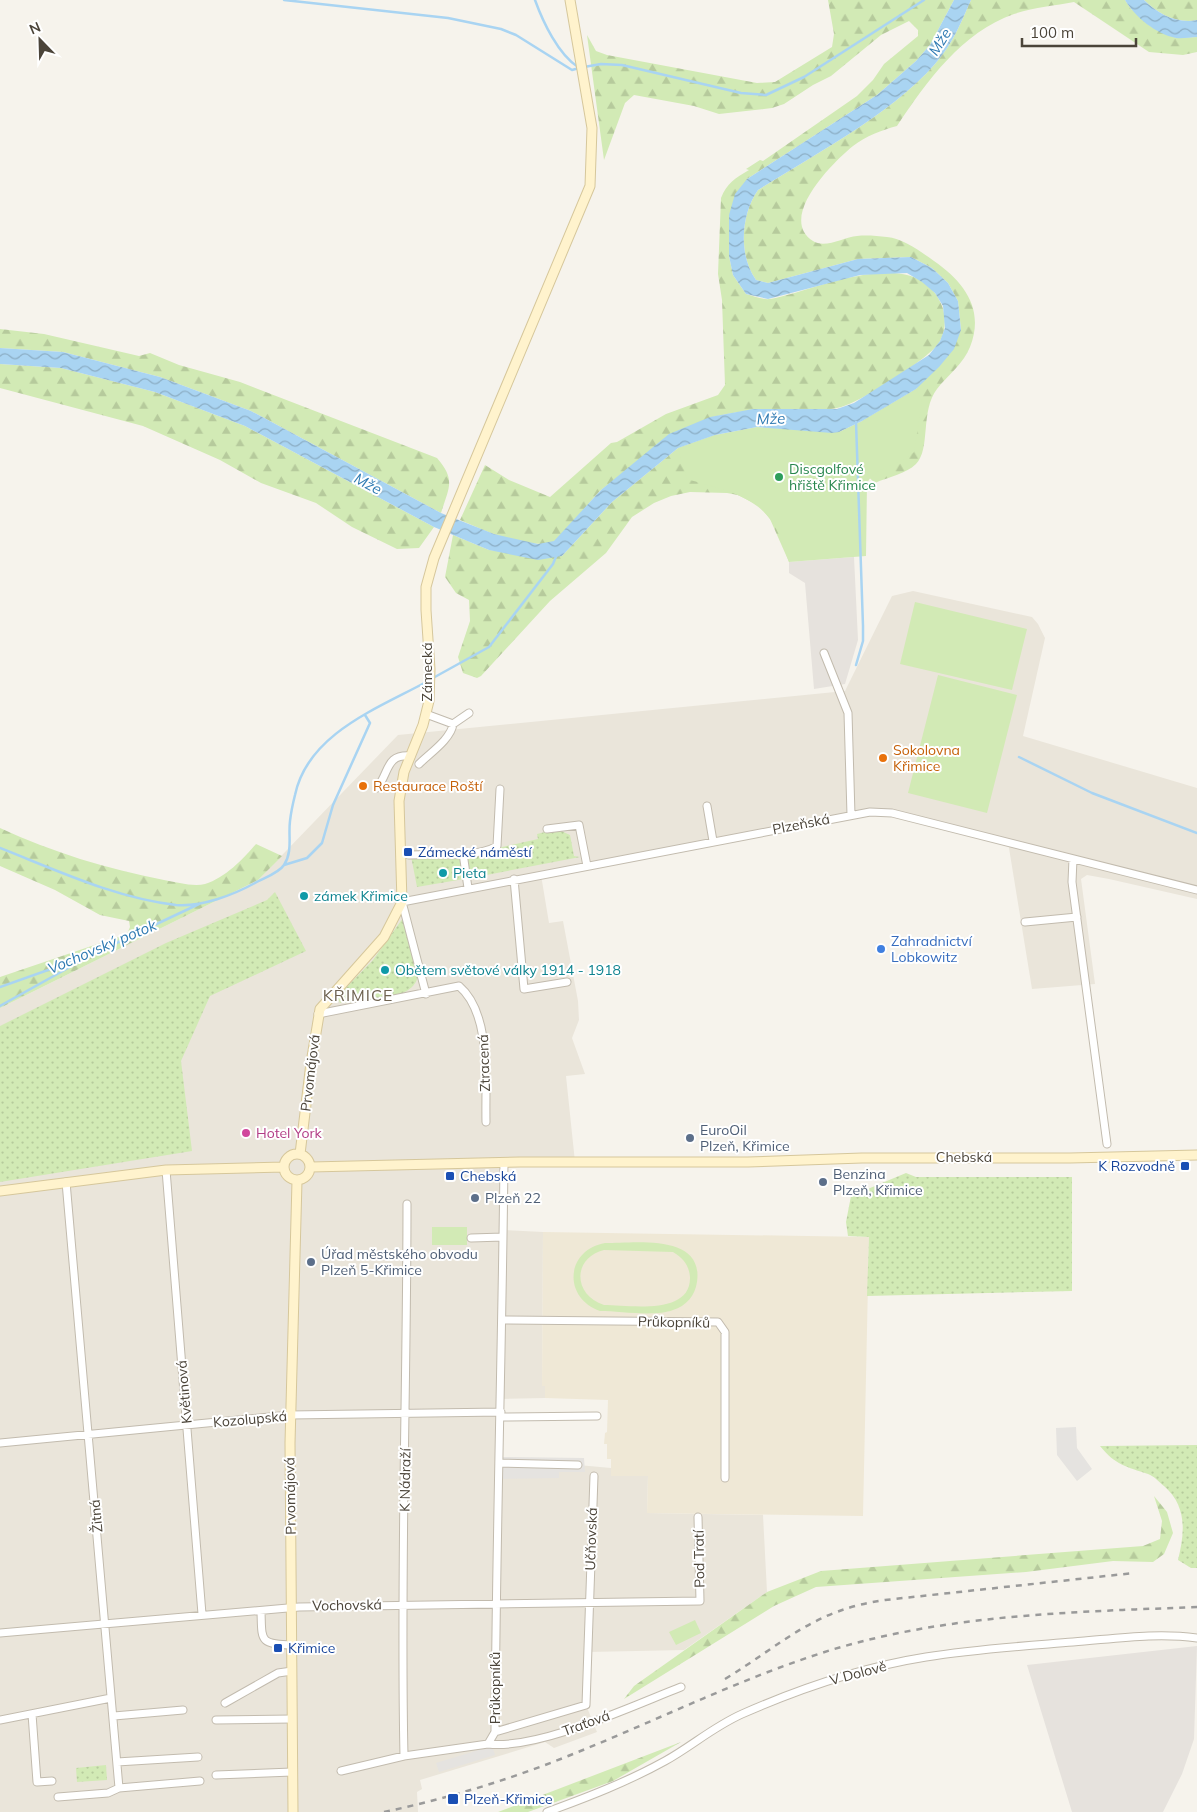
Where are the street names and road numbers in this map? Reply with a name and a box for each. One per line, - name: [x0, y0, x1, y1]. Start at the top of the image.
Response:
- street label: Zámecká: [418, 642, 436, 702]
- street label: Plzeňská: [771, 810, 831, 838]
- street label: Prvomájová: [296, 1033, 324, 1113]
- street label: Ztracená: [474, 1034, 494, 1092]
- street label: Chebská: [936, 1148, 992, 1166]
- street label: Průkopníků: [638, 1312, 710, 1332]
- street label: Květinová: [172, 1360, 196, 1424]
- street label: Kozolupská: [212, 1407, 288, 1431]
- street label: K Nádraží: [395, 1447, 415, 1512]
- street label: Prvomájová: [280, 1457, 300, 1535]
- street label: Žitná: [86, 1499, 106, 1533]
- street label: Učňovská: [581, 1507, 601, 1571]
- street label: Pod Tratí: [689, 1529, 709, 1588]
- street label: Vochovská: [312, 1595, 382, 1615]
- street label: Průkopníků: [486, 1652, 504, 1724]
- street label: V Dolově: [828, 1657, 888, 1689]
- street label: Traťová: [560, 1706, 612, 1740]

